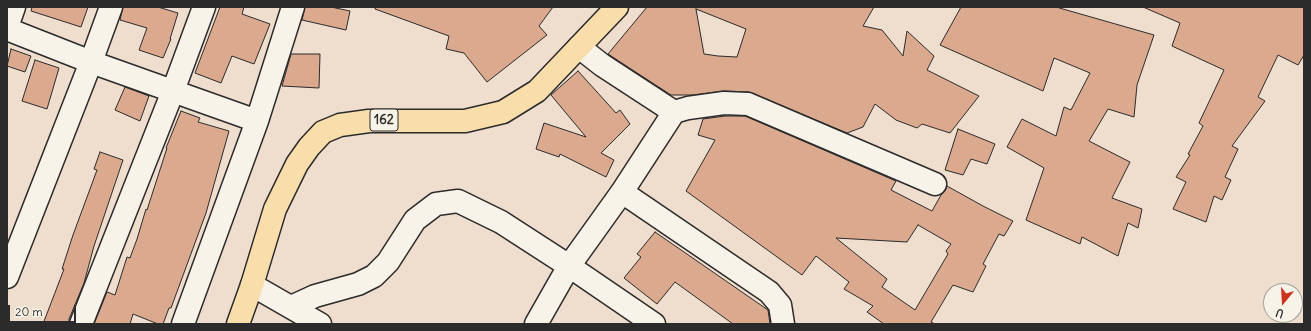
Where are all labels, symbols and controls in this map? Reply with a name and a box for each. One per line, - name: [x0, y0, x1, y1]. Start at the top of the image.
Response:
- road number: 162: [370, 109, 398, 131]
- north arrow: [1263, 283, 1303, 323]
- scale bar: [10, 297, 78, 323]
- text: 20 m: [15, 304, 43, 319]
- text: U: [1274, 306, 1285, 321]

